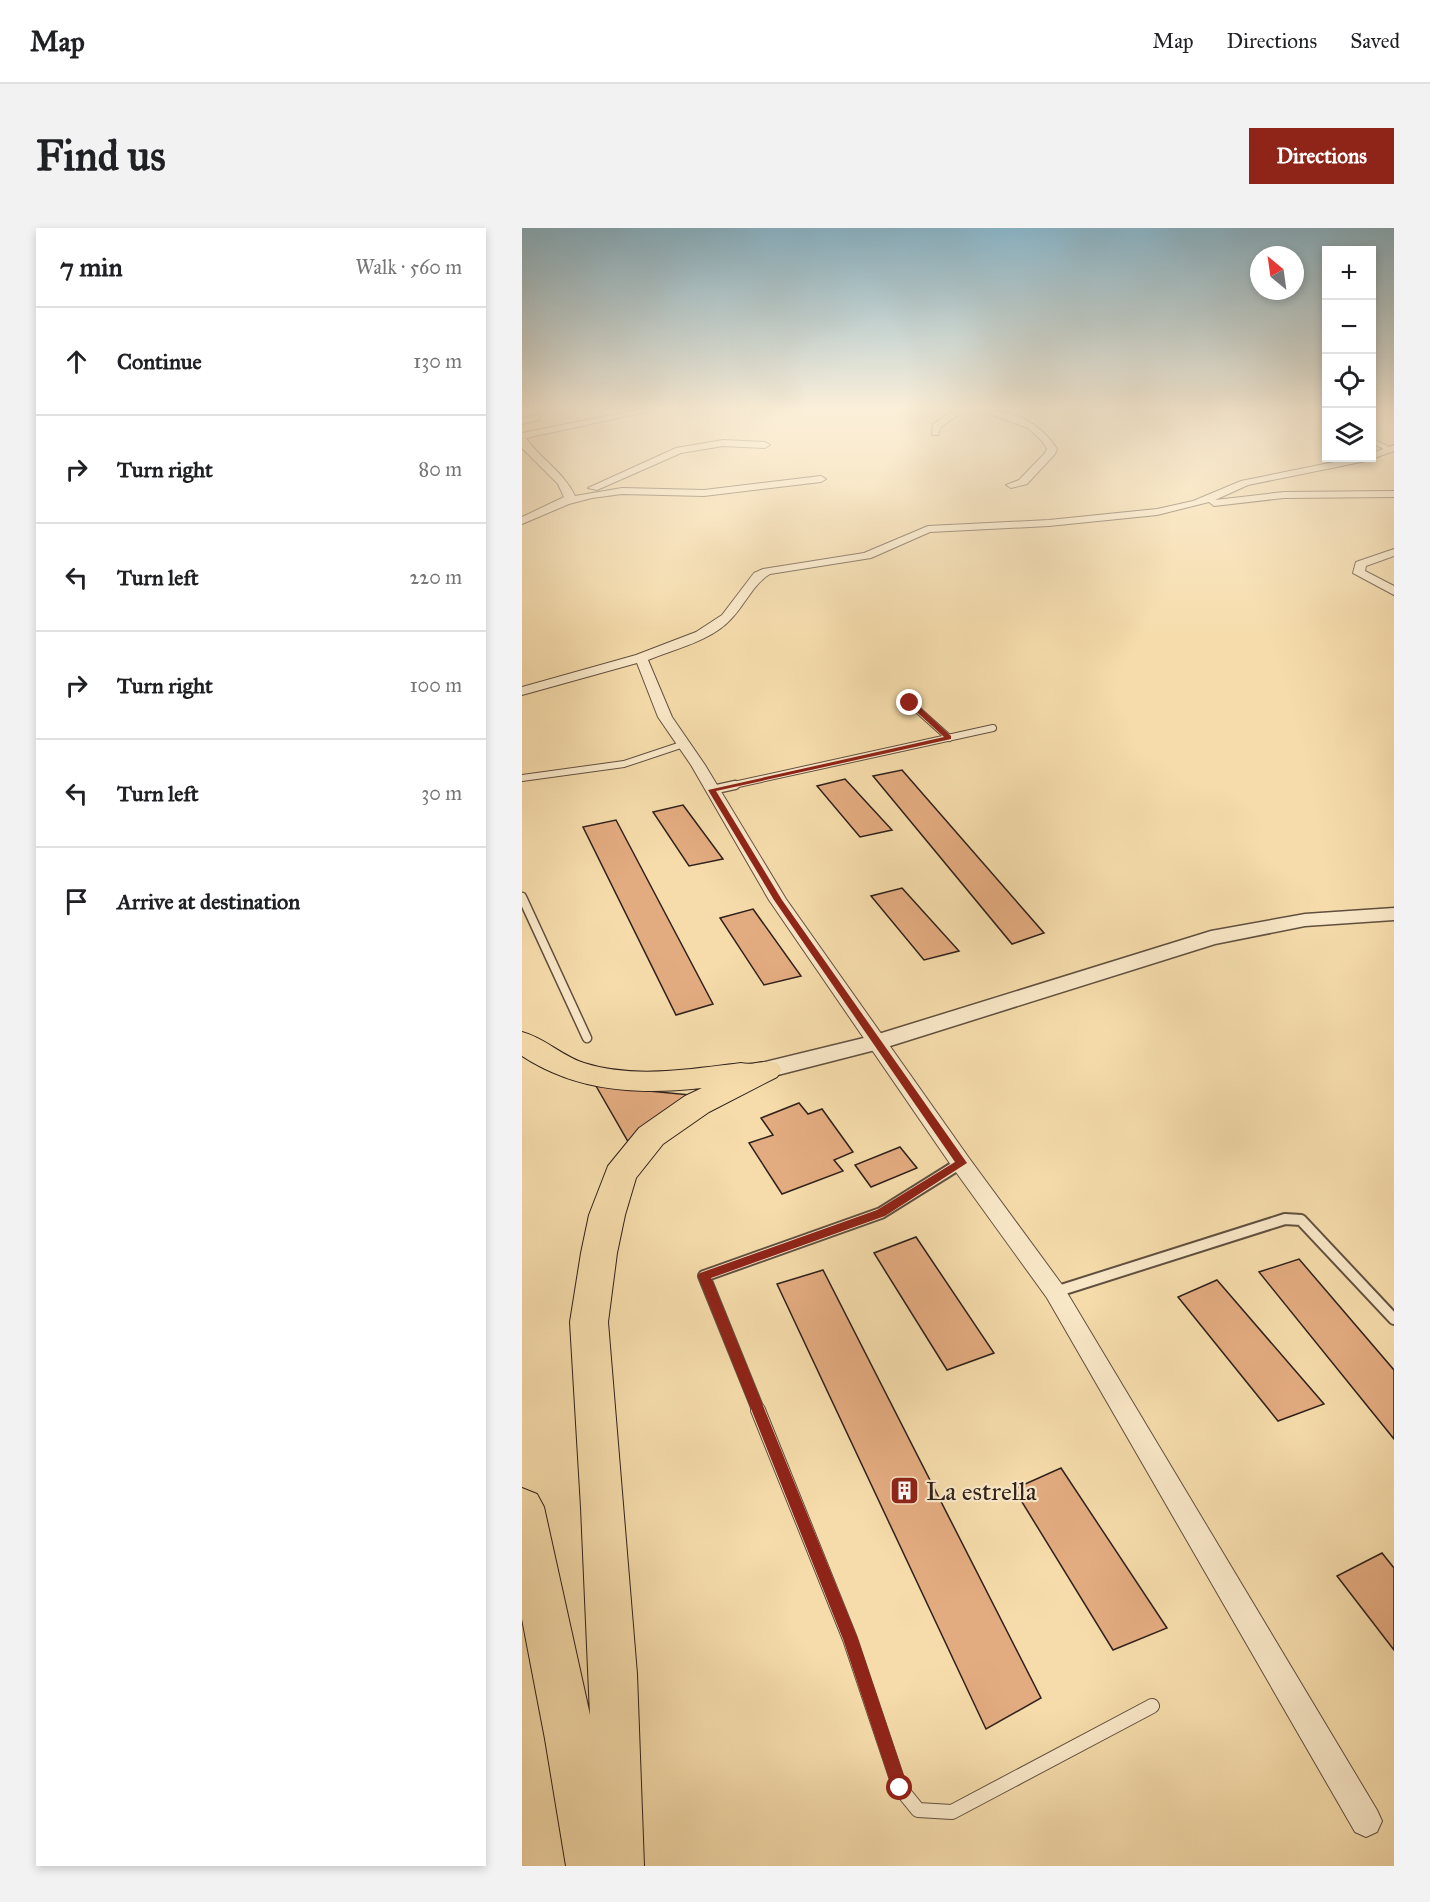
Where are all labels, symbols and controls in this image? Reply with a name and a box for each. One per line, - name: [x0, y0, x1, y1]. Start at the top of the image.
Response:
- text: Map: [30, 24, 85, 59]
- text: Map: [1153, 28, 1194, 54]
- text: Directions: [1227, 28, 1317, 54]
- text: Saved: [1350, 28, 1400, 54]
- button: Directions: [1249, 128, 1394, 184]
- text: Find us: [36, 130, 166, 182]
- north arrow: [1250, 246, 1304, 300]
- map controls: [1322, 246, 1376, 462]
- button: +: [1322, 246, 1376, 300]
- text: 7 min: [60, 251, 123, 283]
- text: Walk · 560 m: [356, 255, 462, 279]
- button: −: [1322, 300, 1376, 354]
- icon: ahead: [60, 345, 93, 378]
- text: Continue: [117, 348, 202, 375]
- text: 130 m: [413, 349, 462, 373]
- button: locate: [1322, 354, 1376, 408]
- button: layers: [1322, 408, 1376, 462]
- icon: right: [60, 453, 93, 486]
- text: Turn right: [117, 456, 213, 483]
- text: 80 m: [419, 457, 462, 481]
- icon: left: [60, 561, 93, 594]
- text: Turn left: [117, 564, 199, 591]
- text: 220 m: [410, 565, 462, 589]
- icon: right: [60, 669, 93, 702]
- text: Turn right: [117, 672, 213, 699]
- text: 100 m: [410, 673, 462, 697]
- route end: [896, 689, 922, 715]
- icon: left: [60, 777, 93, 810]
- text: Turn left: [117, 780, 199, 807]
- text: 30 m: [421, 781, 462, 805]
- icon: arrive: [60, 885, 93, 918]
- text: Arrive at destination: [117, 888, 300, 915]
- building icon: La estrella: [889, 1475, 921, 1507]
- place label: La estrella: [926, 1475, 1037, 1507]
- route start: [886, 1774, 912, 1800]

